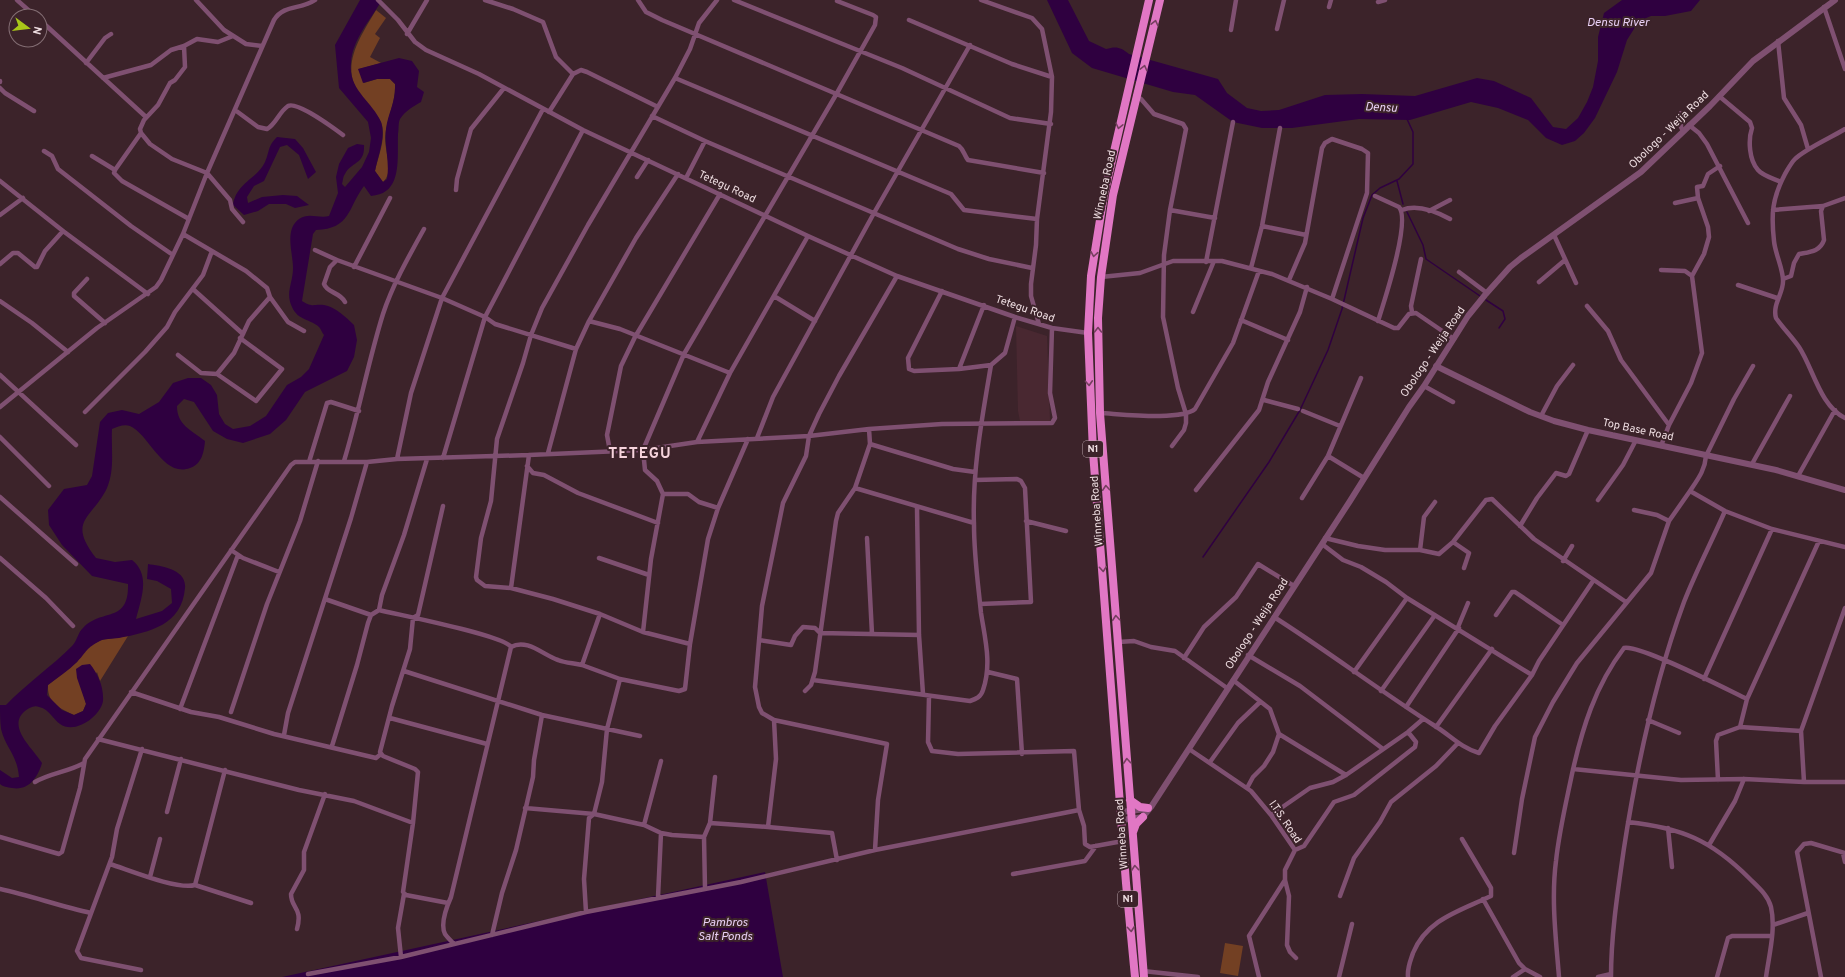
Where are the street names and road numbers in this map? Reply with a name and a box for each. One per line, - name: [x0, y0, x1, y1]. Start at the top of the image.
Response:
- street label: Obologo - Weija Road: [1626, 88, 1712, 172]
- street label: Winneba Road: [1091, 149, 1119, 221]
- street label: Tetegu Road: [696, 168, 758, 206]
- street label: Tetegu Road: [993, 292, 1057, 326]
- street label: Obologo - Weija Road: [1398, 304, 1468, 400]
- street label: Top Base Road: [1601, 416, 1675, 444]
- road number: N1: [1083, 441, 1103, 457]
- street label: Winneba Road: [1088, 475, 1106, 547]
- street label: Obologo - Weija Road: [1222, 576, 1292, 672]
- street label: Winneba Road: [1113, 798, 1131, 870]
- street label: I.T.S. Road: [1266, 798, 1304, 846]
- road number: N1: [1118, 891, 1138, 907]

